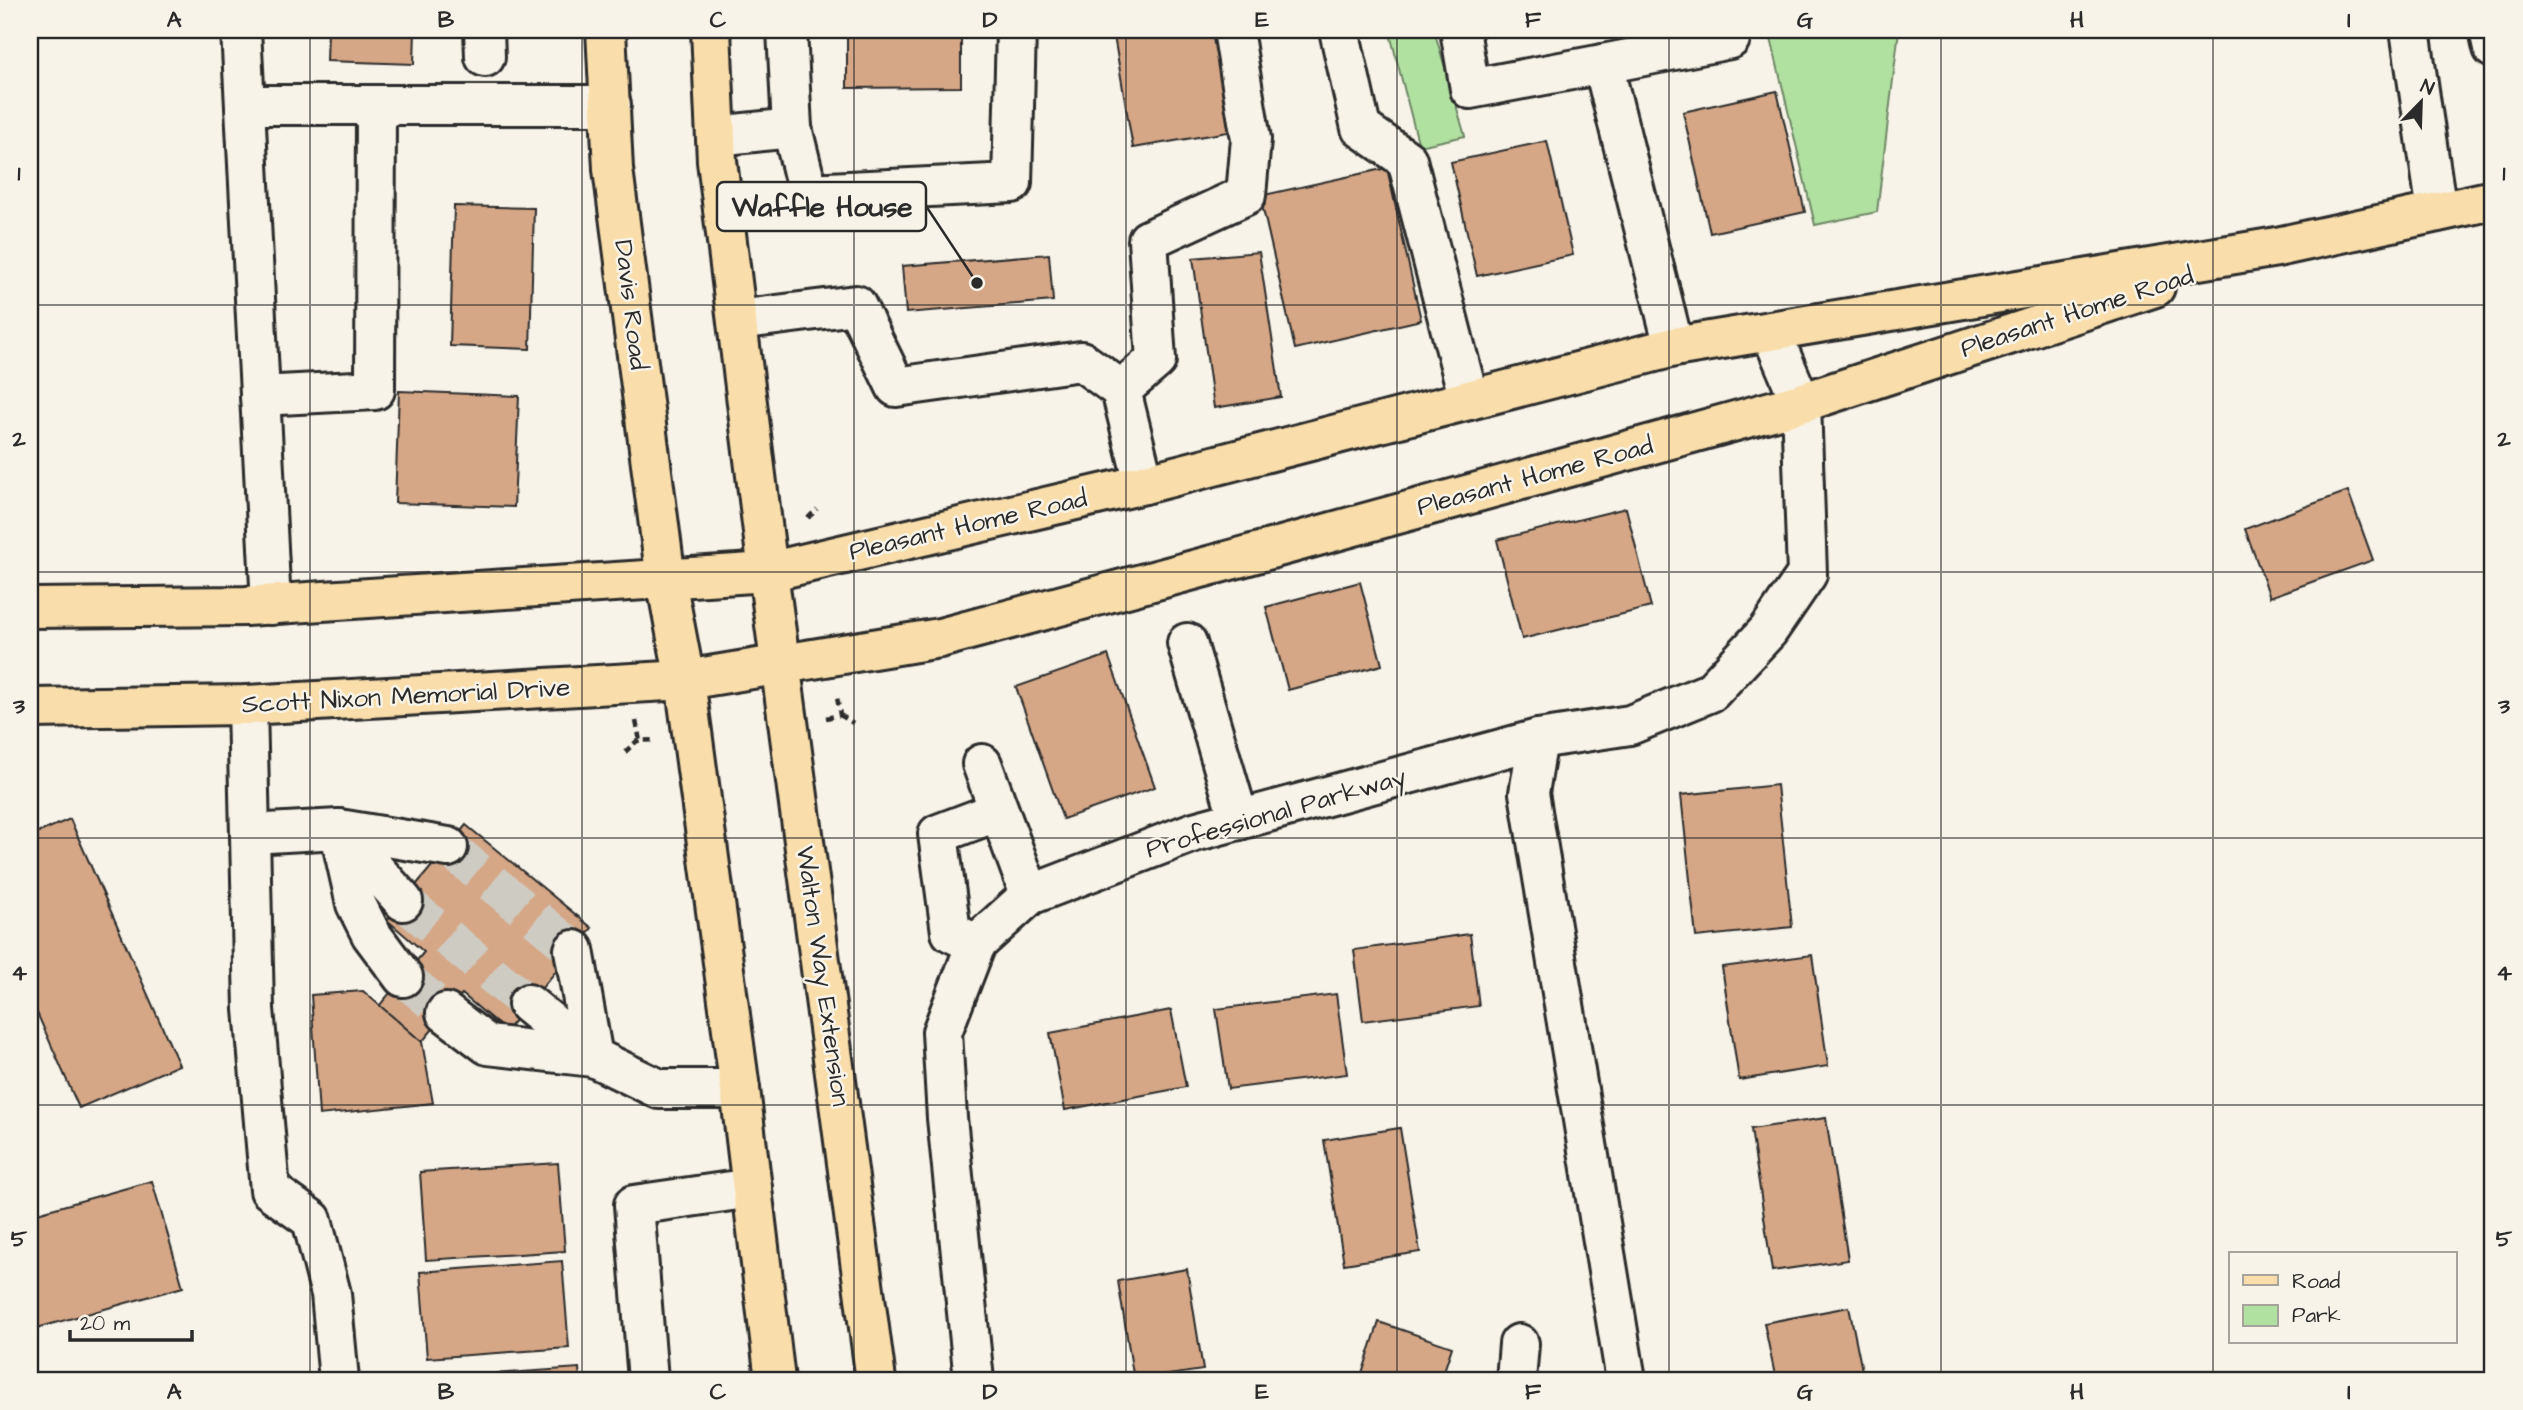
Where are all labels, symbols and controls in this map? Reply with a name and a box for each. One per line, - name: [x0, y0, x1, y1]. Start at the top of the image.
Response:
- text: A: [167, 4, 182, 36]
- text: B: [438, 4, 455, 36]
- text: C: [710, 4, 727, 36]
- text: D: [983, 4, 998, 36]
- text: E: [1255, 4, 1269, 36]
- text: F: [1525, 4, 1542, 36]
- text: G: [1797, 4, 1813, 36]
- text: H: [2070, 4, 2084, 36]
- text: I: [2347, 4, 2351, 36]
- north arrow: [2386, 66, 2456, 136]
- text: N: [2416, 73, 2438, 103]
- text: 1: [18, 157, 21, 189]
- text: 1: [2503, 157, 2506, 189]
- callout: Waffle House: [717, 182, 926, 231]
- text: Waffle House: [731, 188, 912, 227]
- street label: Davis Road: [605, 238, 657, 372]
- street label: Pleasant Home Road: [1956, 257, 2198, 367]
- text: 2: [11, 423, 26, 455]
- text: 2: [2496, 423, 2511, 455]
- street label: Pleasant Home Road: [1413, 427, 1657, 525]
- street label: Pleasant Home Road: [846, 480, 1090, 570]
- street label: Scott Nixon Memorial Drive: [241, 669, 571, 723]
- text: 3: [12, 690, 25, 722]
- text: 3: [2497, 690, 2510, 722]
- street label: Professional Parkway: [1142, 759, 1411, 869]
- street label: Walton Way Extension: [785, 844, 859, 1109]
- text: 4: [11, 957, 27, 989]
- text: 4: [2496, 957, 2512, 989]
- text: 5: [11, 1223, 28, 1255]
- text: 5: [2496, 1223, 2513, 1255]
- legend: [2229, 1252, 2456, 1344]
- text: Road: [2292, 1267, 2340, 1296]
- scale bar: [70, 1298, 192, 1342]
- text: Park: [2292, 1301, 2341, 1330]
- text: 20 m: [80, 1309, 131, 1338]
- text: A: [167, 1376, 182, 1408]
- text: B: [438, 1376, 455, 1408]
- text: C: [710, 1376, 727, 1408]
- text: D: [983, 1376, 998, 1408]
- text: E: [1255, 1376, 1269, 1408]
- text: F: [1525, 1376, 1542, 1408]
- text: G: [1797, 1376, 1813, 1408]
- text: H: [2070, 1376, 2084, 1408]
- text: I: [2347, 1376, 2351, 1408]

